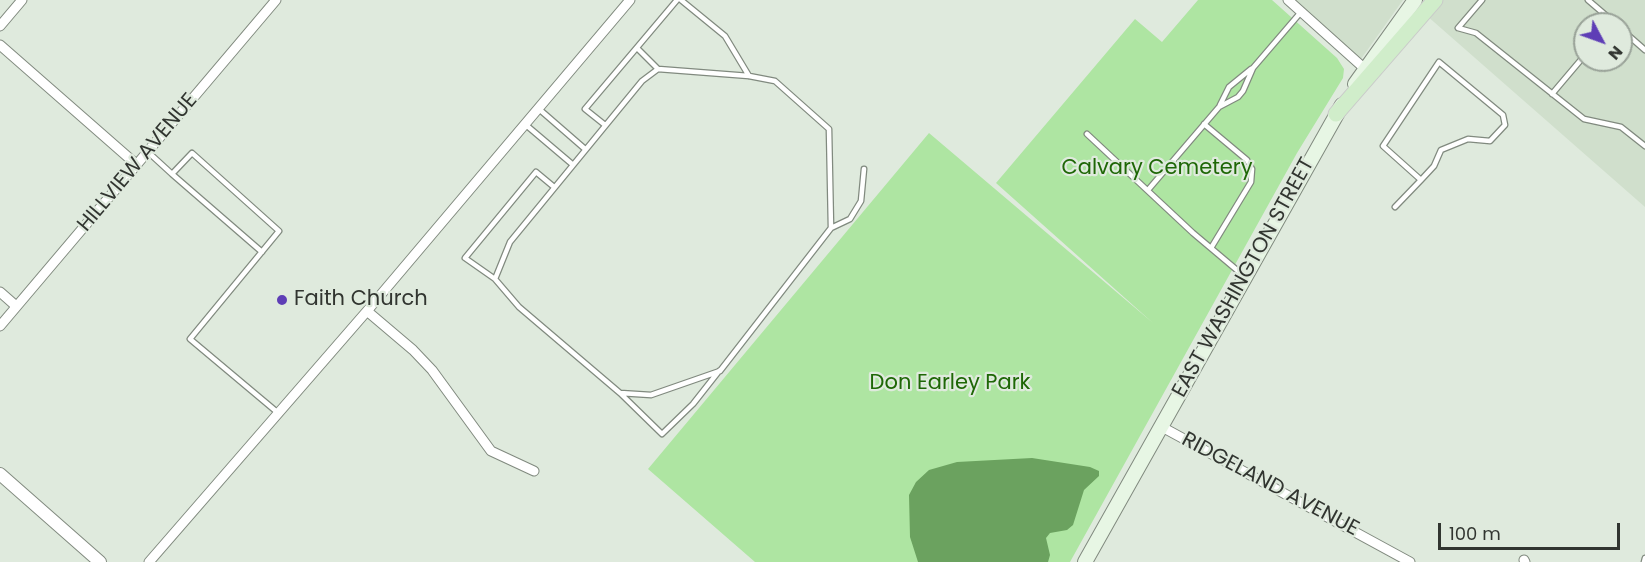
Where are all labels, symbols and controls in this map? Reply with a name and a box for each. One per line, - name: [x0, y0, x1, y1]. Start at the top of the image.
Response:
- north arrow: [1573, 12, 1633, 72]
- text: N: [1603, 41, 1628, 65]
- street label: HILLVIEW AVENUE: [73, 89, 203, 237]
- street label: EAST WASHINGTON STREET: [1168, 154, 1320, 402]
- park label: Calvary Cemetery: [1061, 156, 1253, 182]
- place label: Faith Church: [294, 287, 428, 313]
- marker: Faith Church: [275, 293, 289, 307]
- park label: Don Earley Park: [870, 371, 1030, 397]
- street label: RIDGELAND AVENUE: [1177, 428, 1363, 542]
- scale bar: [1441, 511, 1622, 549]
- text: 100 m: [1449, 521, 1501, 546]

